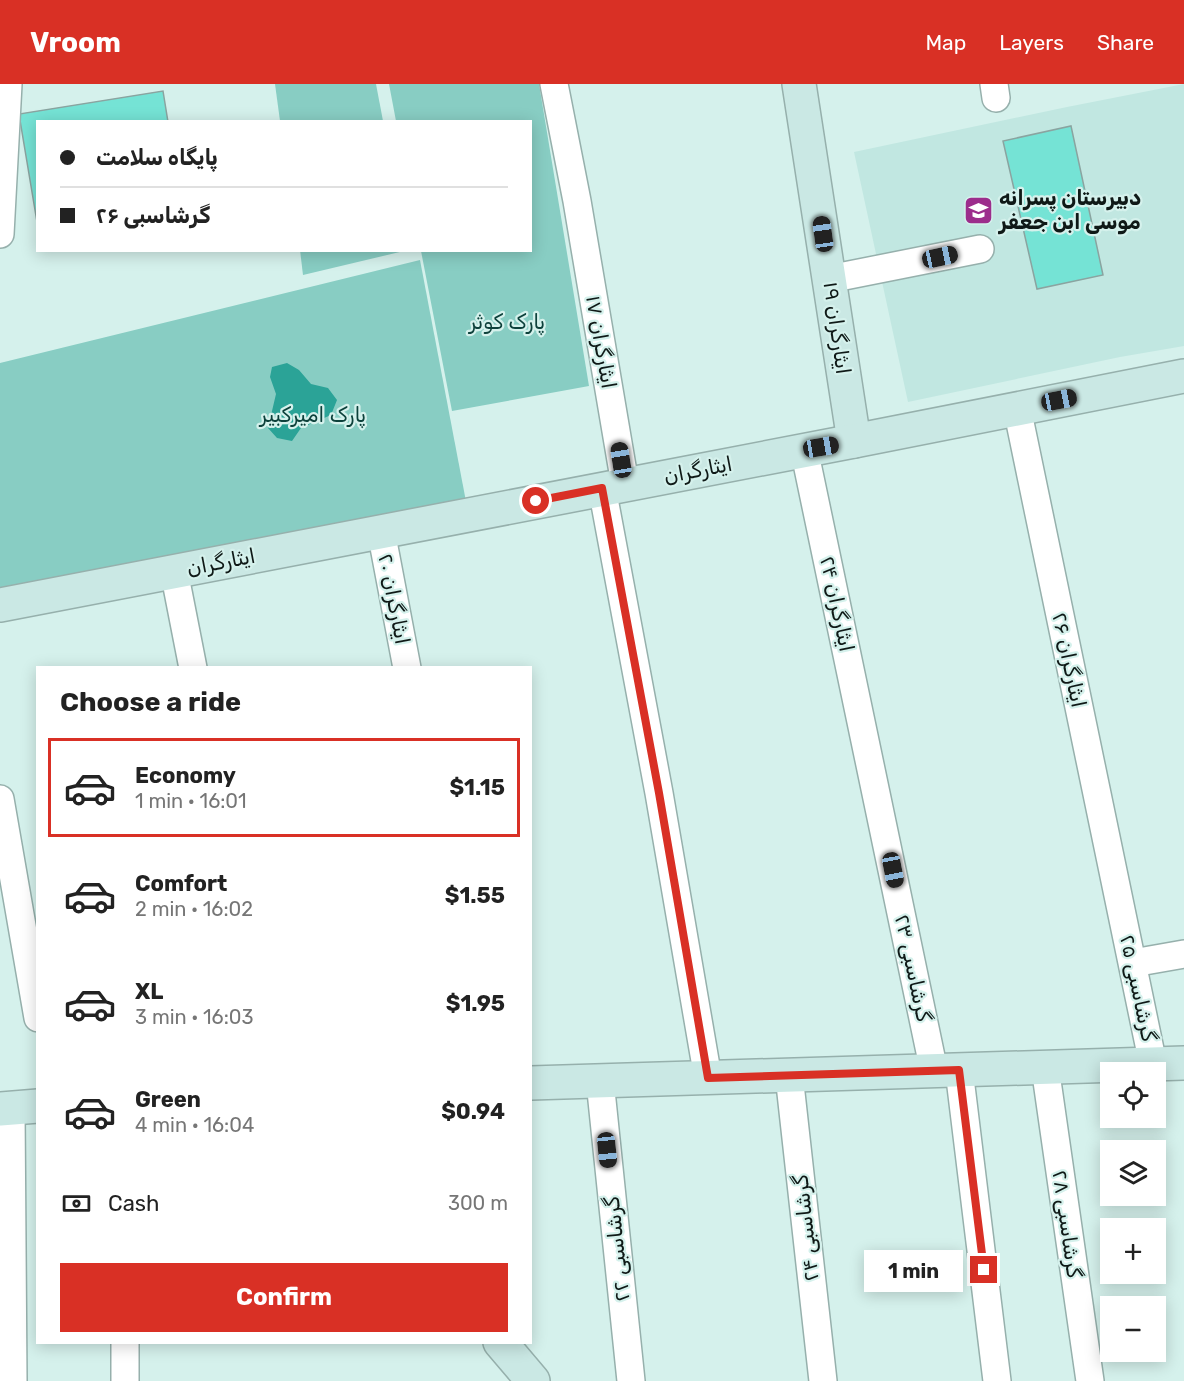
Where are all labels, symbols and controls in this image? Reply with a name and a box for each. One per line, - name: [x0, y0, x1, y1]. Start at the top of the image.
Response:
- text: Vroom: [30, 26, 121, 59]
- text: Map: [925, 30, 966, 55]
- text: Layers: [999, 30, 1064, 55]
- text: Share: [1097, 30, 1154, 55]
- text: پایگاه سلامت: [96, 144, 218, 171]
- place label: دبیرستان پسرانه موسی ابن جعفر: [997, 185, 1141, 235]
- school or university icon: دبیرستان پسرانه موسی ابن جعفر: [962, 194, 994, 226]
- text: گرشاسبی ۲۶: [96, 202, 210, 229]
- car: [812, 215, 834, 253]
- car: [921, 244, 959, 270]
- street label: ایثارگران ۱۹: [819, 280, 856, 376]
- street label: ایثارگران ۱۷: [581, 293, 622, 391]
- park label: پارک کوثر: [467, 309, 545, 336]
- car: [1040, 388, 1078, 412]
- park label: پارک امیرکبیر: [258, 402, 366, 429]
- car: [802, 435, 840, 459]
- car: [609, 441, 633, 479]
- street label: ایثارگران: [661, 451, 734, 488]
- route start: [522, 487, 549, 514]
- street label: ایثارگران: [184, 543, 257, 580]
- street label: ایثارگران ۲۰: [373, 551, 416, 646]
- street label: ایثارگران ۲۴: [815, 554, 860, 654]
- street label: ایثارگران ۲۶: [1047, 610, 1092, 710]
- text: Choose a ride: [60, 686, 241, 718]
- icon: car: [63, 761, 117, 815]
- text: Economy: [135, 762, 236, 789]
- text: $1.15: [449, 774, 505, 801]
- text: 1 min · 16:01: [135, 789, 247, 813]
- car: [881, 851, 905, 889]
- icon: car: [63, 869, 117, 923]
- text: Comfort: [135, 870, 227, 897]
- text: $1.55: [445, 882, 505, 909]
- text: 2 min · 16:02: [135, 897, 253, 921]
- street label: گرشاسبی ۲۳: [890, 912, 937, 1024]
- street label: گرشاسبی ۲۵: [1115, 932, 1162, 1044]
- icon: car: [63, 977, 117, 1031]
- text: XL: [135, 978, 163, 1005]
- text: $1.95: [446, 990, 505, 1017]
- text: 3 min · 16:03: [135, 1005, 254, 1029]
- map controls: [1100, 1062, 1166, 1362]
- button: locate: [1100, 1062, 1166, 1128]
- icon: car: [63, 1085, 117, 1139]
- text: Green: [135, 1086, 201, 1113]
- text: $0.94: [441, 1098, 505, 1125]
- text: 4 min · 16:04: [135, 1113, 254, 1137]
- car: [596, 1131, 618, 1169]
- button: layers: [1100, 1140, 1166, 1206]
- street label: گرشاسبی ۲۸: [1048, 1168, 1087, 1280]
- street label: گرشاسبی ۲۴: [787, 1173, 824, 1283]
- icon: cash: [60, 1187, 93, 1220]
- text: Cash: [108, 1190, 159, 1217]
- text: 300 m: [448, 1191, 508, 1215]
- street label: گرشاسبی ۲۲: [599, 1195, 634, 1303]
- button: +: [1100, 1218, 1166, 1284]
- callout: 1 min: [864, 1249, 963, 1291]
- route end: [970, 1256, 997, 1283]
- text: 1 min: [888, 1259, 939, 1283]
- button: Confirm: [60, 1263, 508, 1332]
- button: −: [1100, 1296, 1166, 1362]

